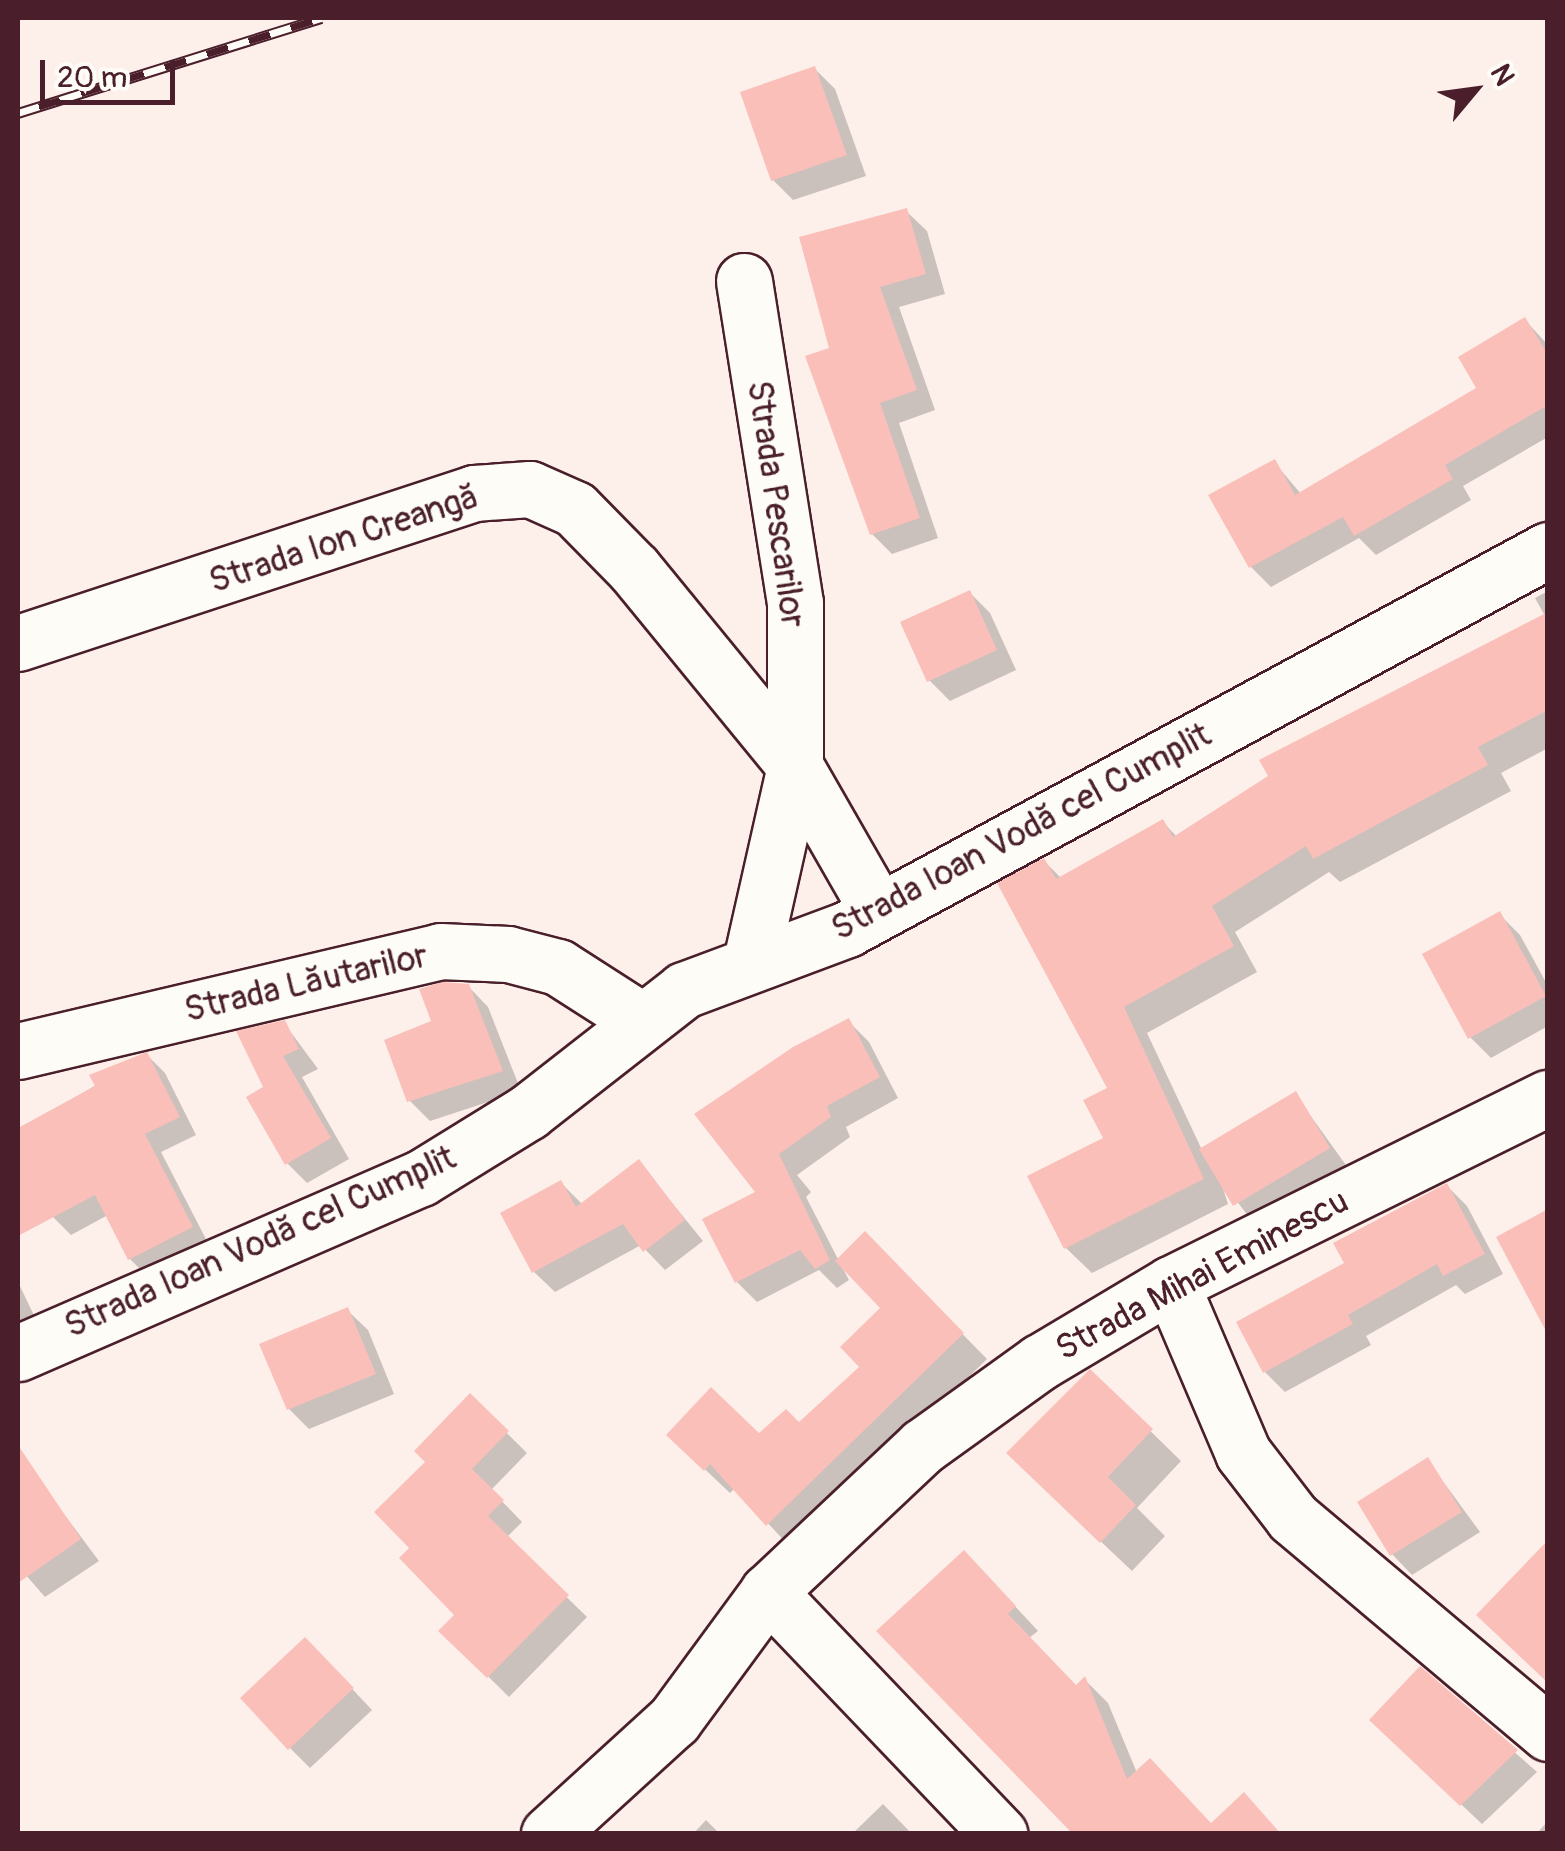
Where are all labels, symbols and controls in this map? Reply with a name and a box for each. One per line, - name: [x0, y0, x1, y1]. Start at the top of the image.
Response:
- scale bar: [45, 40, 180, 102]
- north arrow: [1425, 40, 1525, 140]
- text: N: [1482, 58, 1522, 92]
- text: 20 m: [57, 59, 127, 96]
- street label: Strada Pescarilor: [738, 378, 814, 630]
- street label: Strada Ion Creangă: [204, 476, 484, 602]
- street label: Strada Ioan Vodă cel Cumplit: [824, 714, 1218, 950]
- street label: Strada Lăutarilor: [180, 935, 432, 1031]
- street label: Strada Ioan Vodă cel Cumplit: [58, 1137, 462, 1347]
- street label: Strada Mihai Eminescu: [1048, 1180, 1356, 1370]

